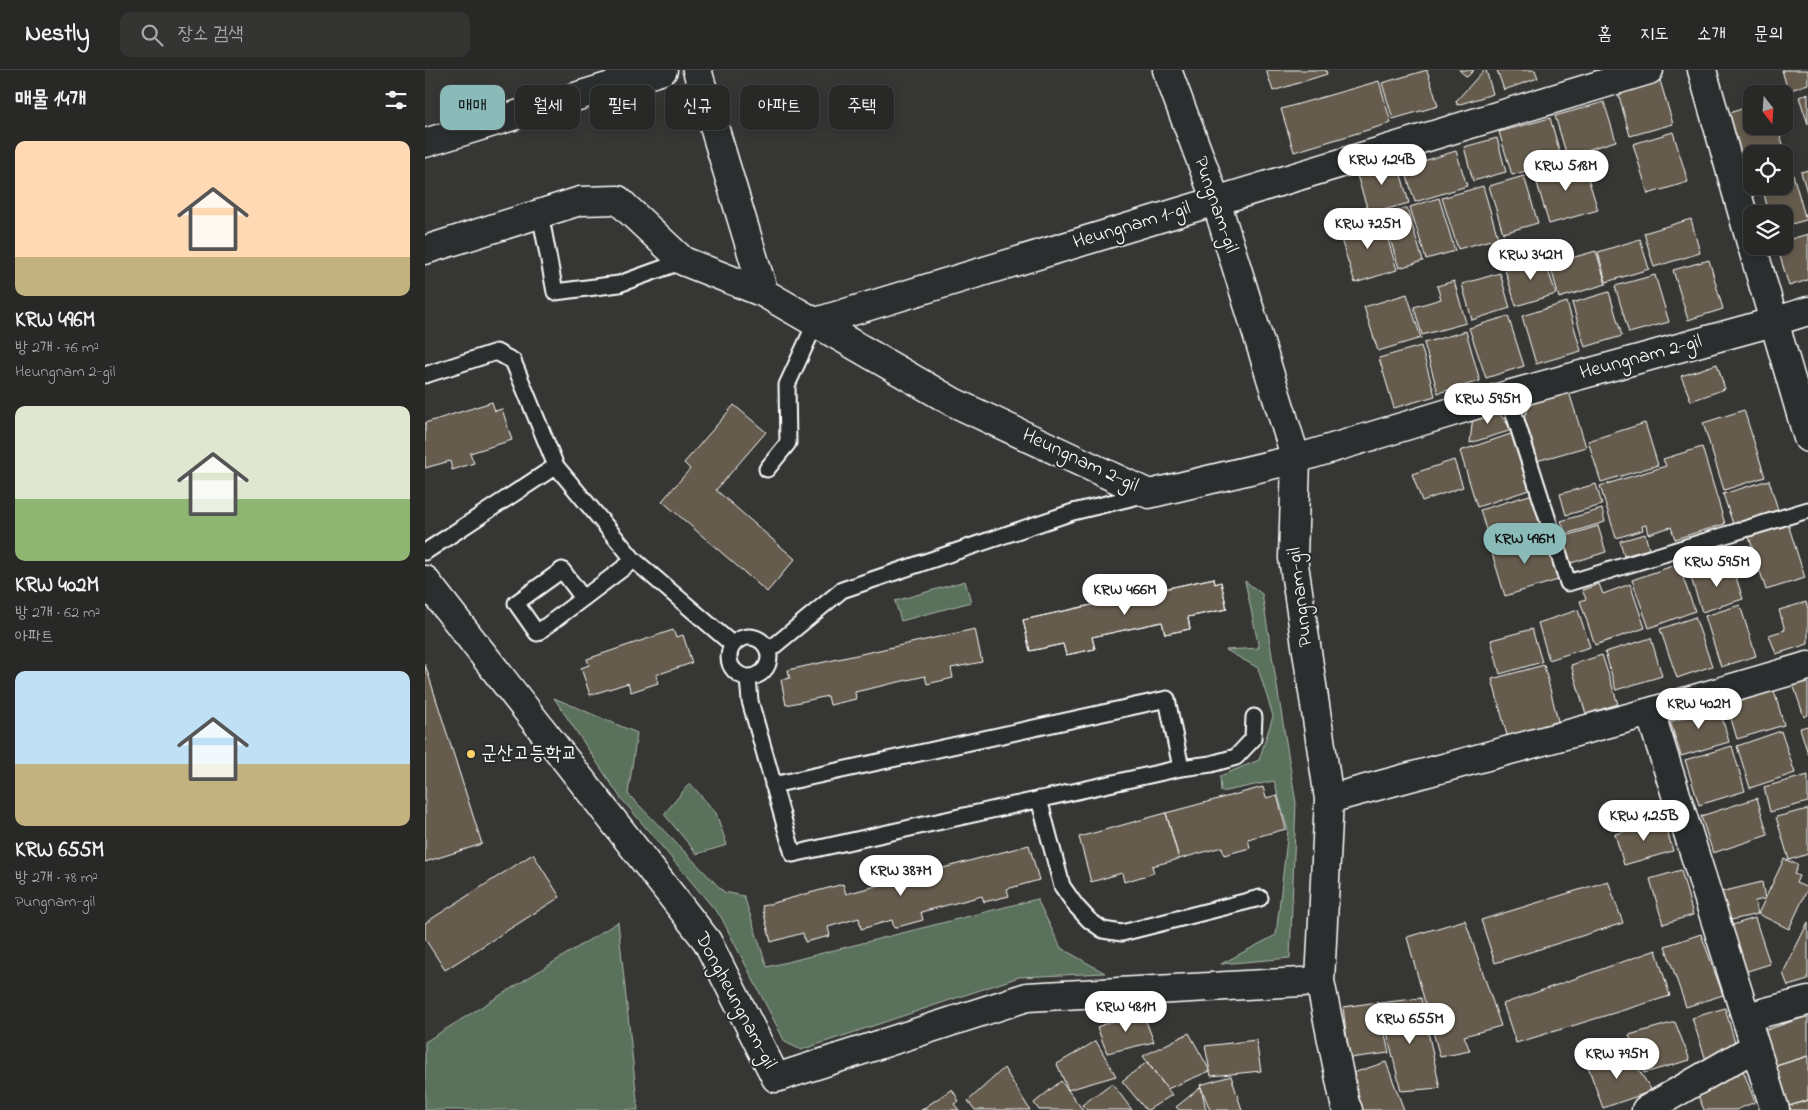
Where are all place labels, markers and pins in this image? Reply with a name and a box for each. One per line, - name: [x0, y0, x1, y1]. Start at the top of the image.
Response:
- pin: KRW 1.24B: [1325, 144, 1439, 186]
- pin: KRW 518M: [1514, 150, 1618, 192]
- pin: KRW 725M: [1316, 208, 1420, 250]
- pin: KRW 342M: [1479, 238, 1583, 281]
- pin: KRW 595M: [1436, 382, 1540, 425]
- pin: KRW 496M: [1473, 522, 1577, 565]
- pin: KRW 595M: [1665, 546, 1769, 588]
- pin: KRW 466M: [1073, 574, 1177, 616]
- pin: KRW 402M: [1647, 688, 1751, 730]
- place label: 군산고등학교: [481, 740, 578, 769]
- marker: 군산고등학교: [465, 748, 477, 760]
- pin: KRW 1.25B: [1587, 800, 1701, 842]
- pin: KRW 387M: [849, 854, 953, 897]
- pin: KRW 481M: [1074, 990, 1178, 1033]
- pin: KRW 655M: [1358, 1002, 1462, 1045]
- pin: KRW 795M: [1565, 1038, 1669, 1080]

